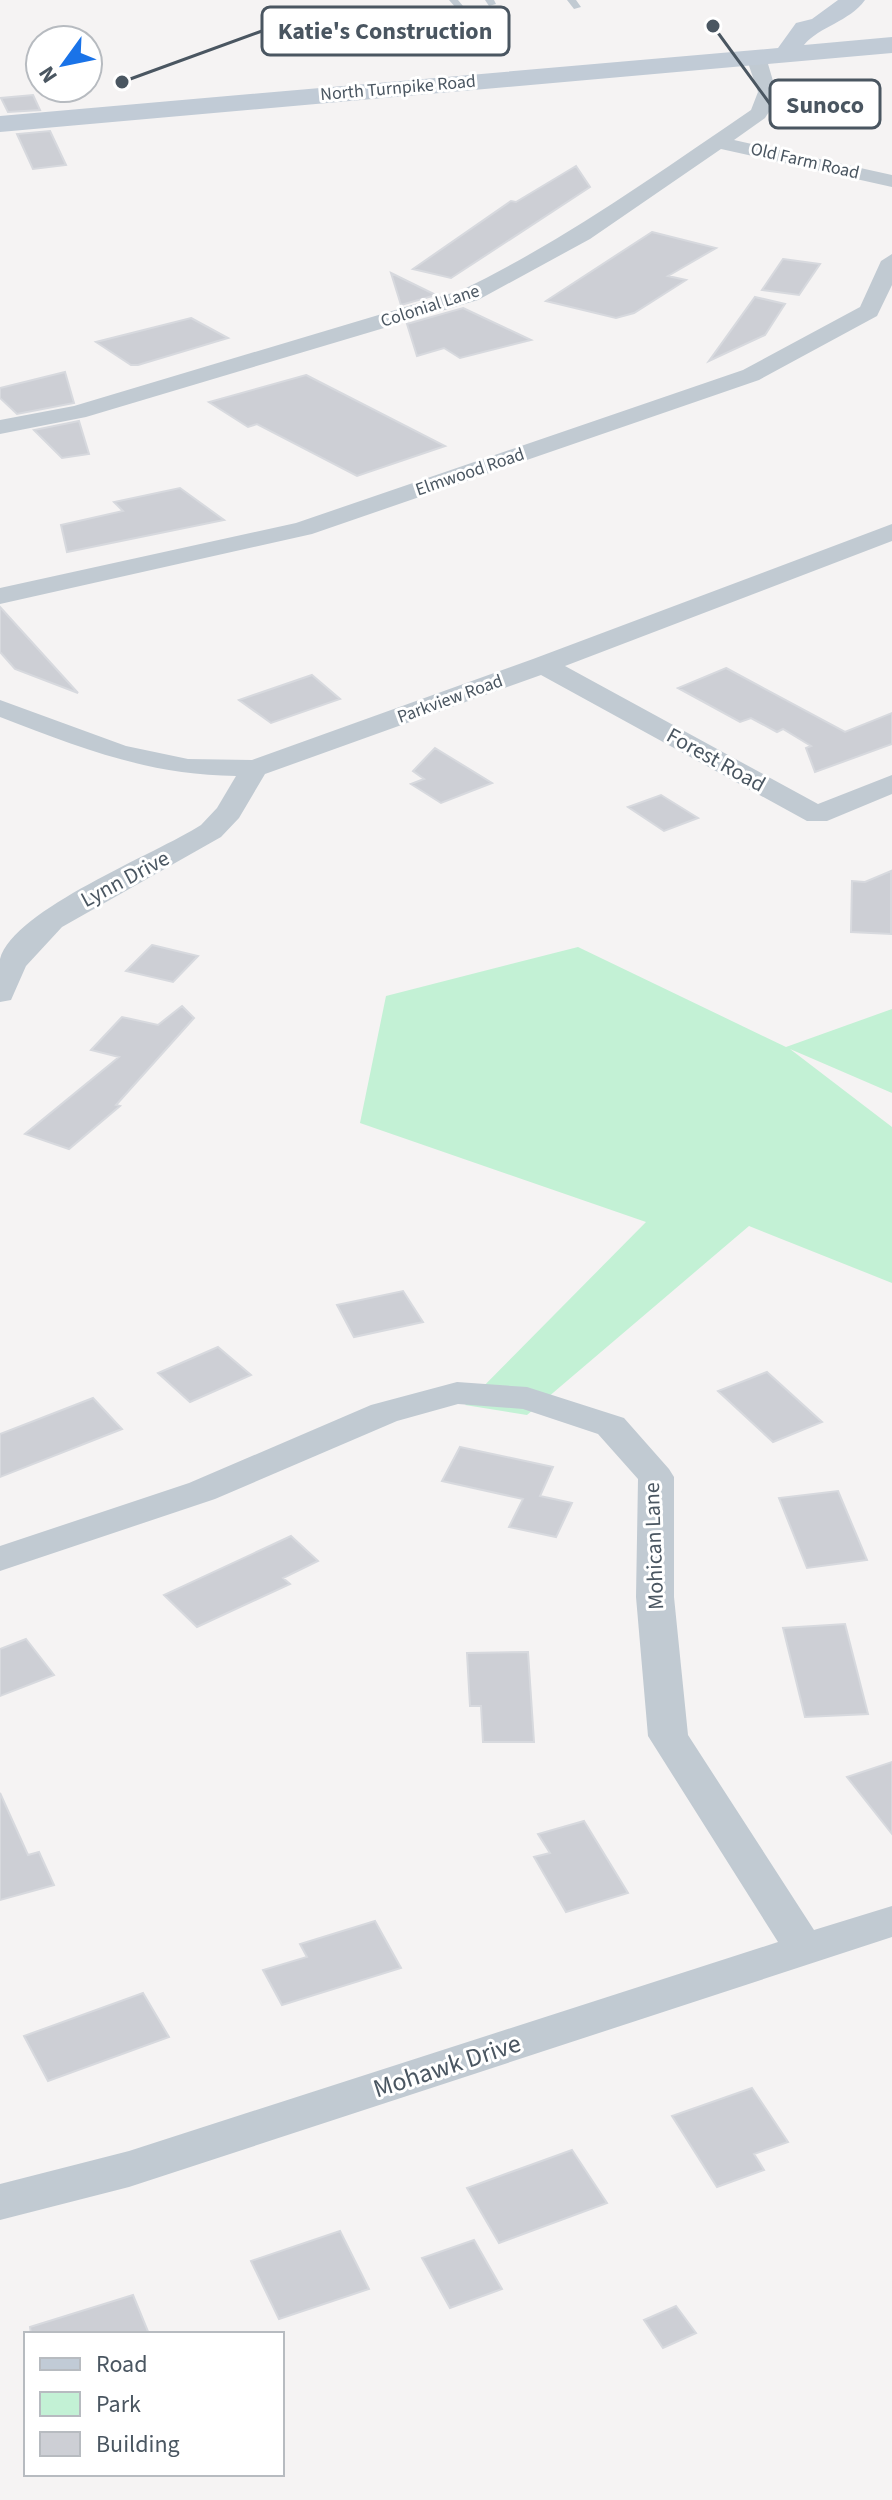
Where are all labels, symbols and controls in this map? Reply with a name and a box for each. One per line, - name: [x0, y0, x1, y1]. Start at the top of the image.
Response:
- callout: Katie's Construction: [262, 7, 509, 55]
- text: Katie's Construction: [278, 14, 492, 49]
- north arrow: [24, 24, 104, 104]
- text: N: [31, 59, 65, 89]
- street label: North Turnpike Road: [319, 69, 477, 107]
- callout: Sunoco: [770, 80, 880, 128]
- text: Sunoco: [786, 88, 864, 123]
- street label: Old Farm Road: [748, 136, 862, 186]
- street label: Colonial Lane: [377, 278, 483, 334]
- street label: Elmwood Road: [412, 442, 528, 502]
- street label: Parkview Road: [394, 668, 506, 730]
- street label: Forest Road: [661, 720, 771, 800]
- street label: Lynn Drive: [75, 842, 175, 916]
- street label: Mohican Lane: [636, 1482, 672, 1610]
- street label: Mohawk Drive: [368, 2025, 526, 2107]
- legend: [24, 2332, 284, 2476]
- text: Road: [96, 2347, 148, 2382]
- text: Park: [96, 2387, 141, 2422]
- text: Building: [96, 2427, 180, 2462]

